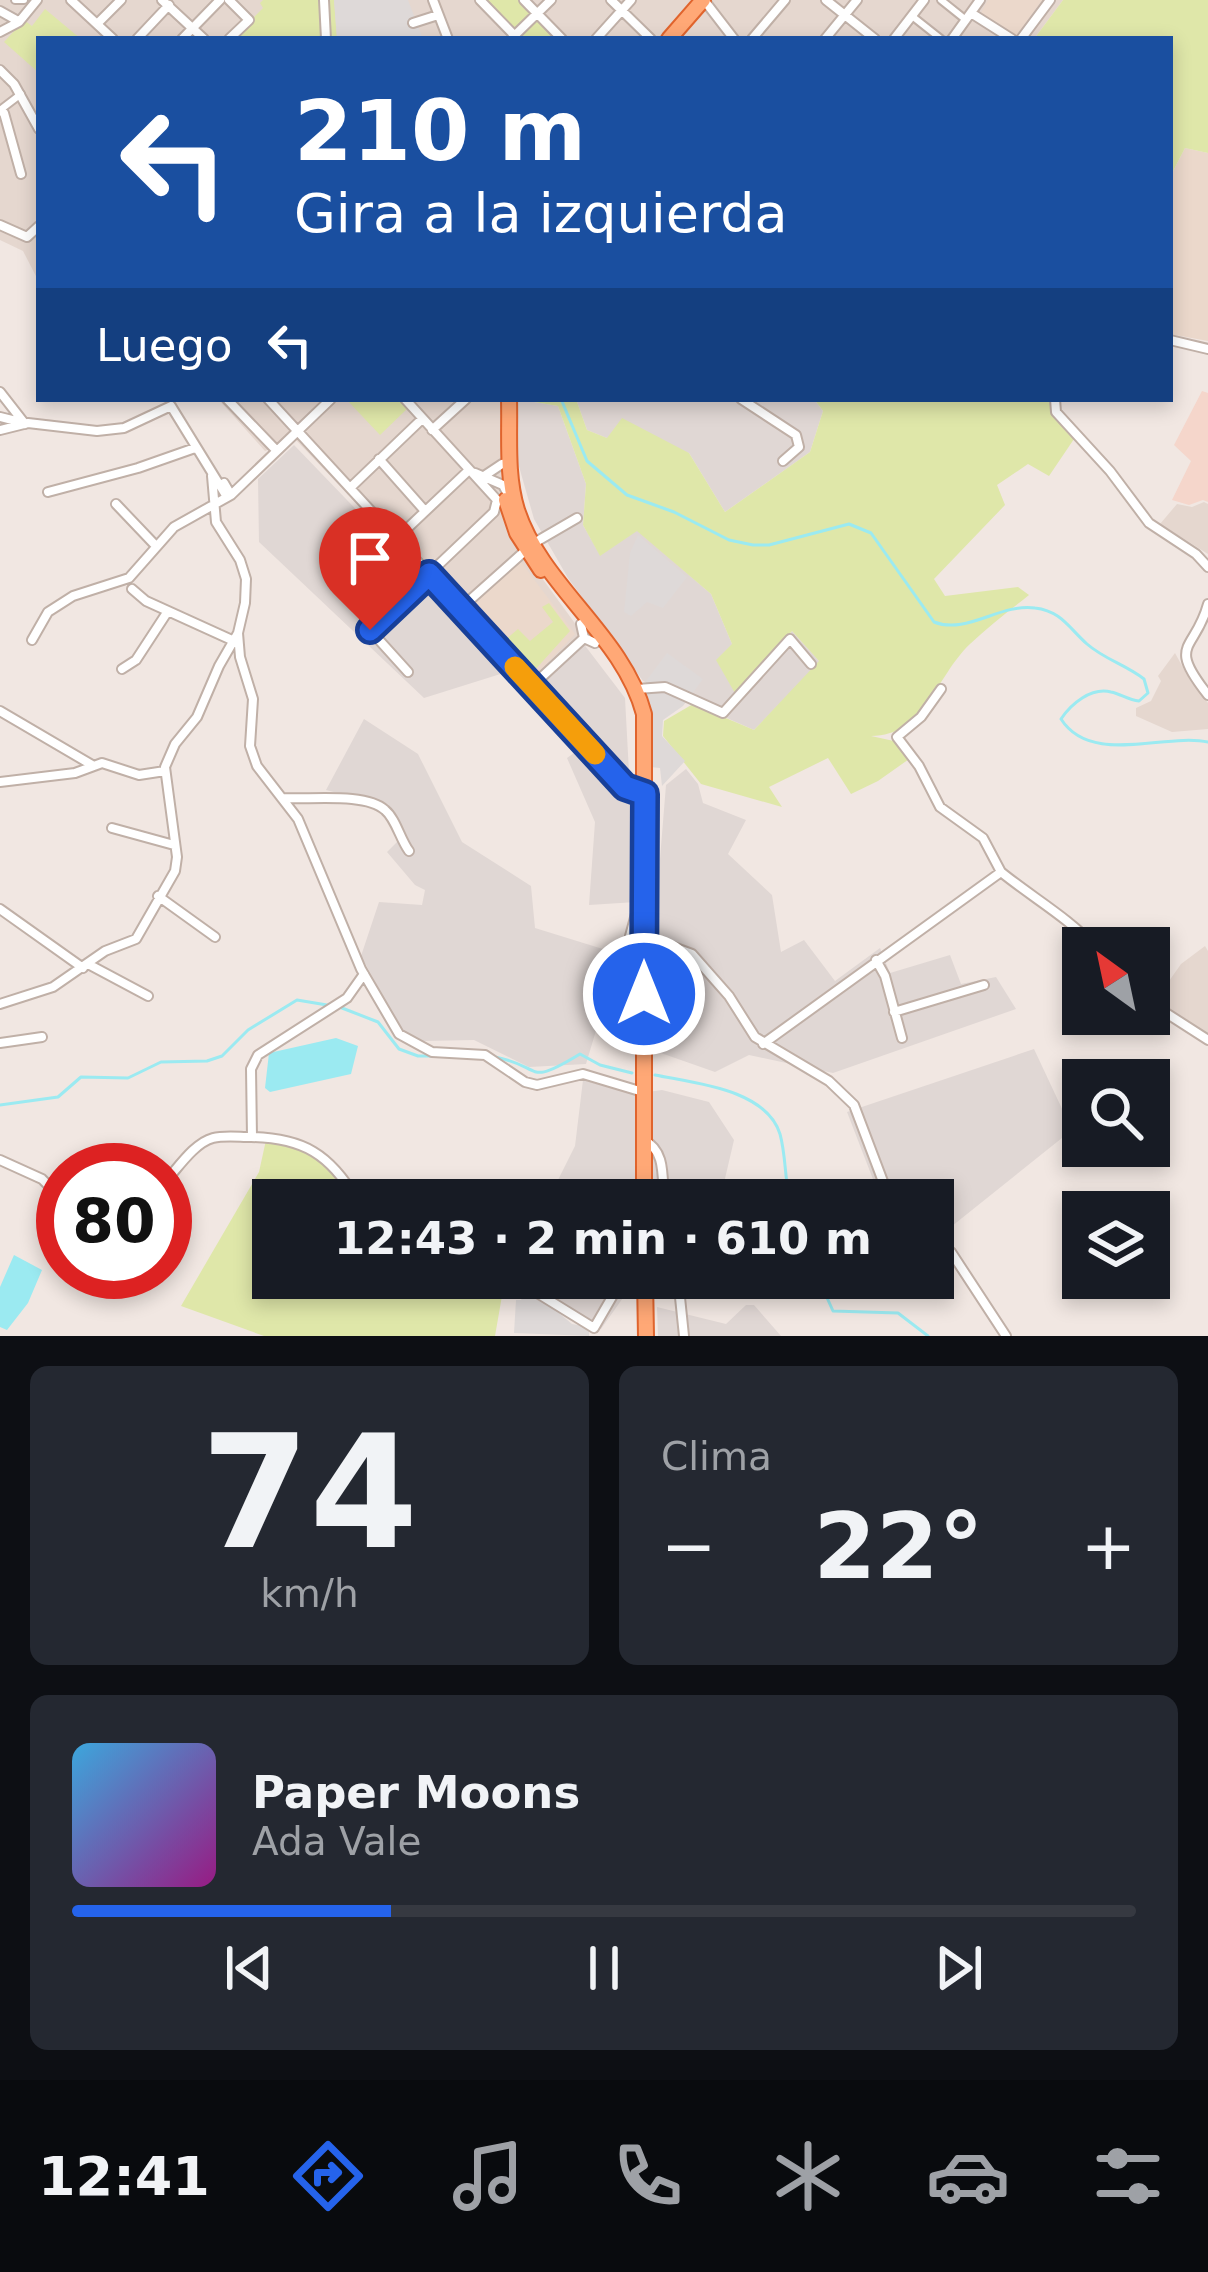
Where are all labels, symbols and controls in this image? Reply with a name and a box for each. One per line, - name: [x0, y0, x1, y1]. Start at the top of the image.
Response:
- text: 210 m: [294, 82, 586, 180]
- icon: left: [96, 84, 252, 240]
- text: Gira a la izquierda: [294, 182, 788, 245]
- icon: left: [257, 312, 323, 378]
- text: Luego: [96, 319, 233, 372]
- pin: [319, 507, 421, 630]
- icon: arrive: [337, 525, 403, 591]
- north arrow: [1062, 927, 1170, 1035]
- map controls: [1062, 927, 1170, 1299]
- position arrow: [581, 931, 707, 1057]
- button: search: [1062, 1059, 1170, 1167]
- speed limit sign: 80: [36, 1143, 192, 1299]
- button: layers: [1062, 1191, 1170, 1299]
- text: 12:43 · 2 min · 610 m: [334, 1212, 872, 1265]
- text: 74: [201, 1402, 418, 1584]
- text: Clima: [661, 1434, 772, 1479]
- text: 22°: [813, 1494, 984, 1599]
- text: −: [661, 1508, 716, 1585]
- text: +: [1081, 1508, 1136, 1585]
- text: km/h: [260, 1571, 359, 1616]
- text: Paper Moons: [252, 1766, 580, 1819]
- text: Ada Vale: [252, 1819, 421, 1864]
- icon: previous: [216, 1935, 282, 2001]
- icon: pause: [571, 1935, 637, 2001]
- icon: next: [926, 1935, 992, 2001]
- icon: directions: [286, 2134, 370, 2218]
- icon: music: [446, 2134, 530, 2218]
- icon: phone: [606, 2134, 690, 2218]
- icon: climate: [766, 2134, 850, 2218]
- icon: car: [926, 2134, 1010, 2218]
- icon: filters: [1086, 2134, 1170, 2218]
- text: 12:41: [38, 2145, 210, 2208]

